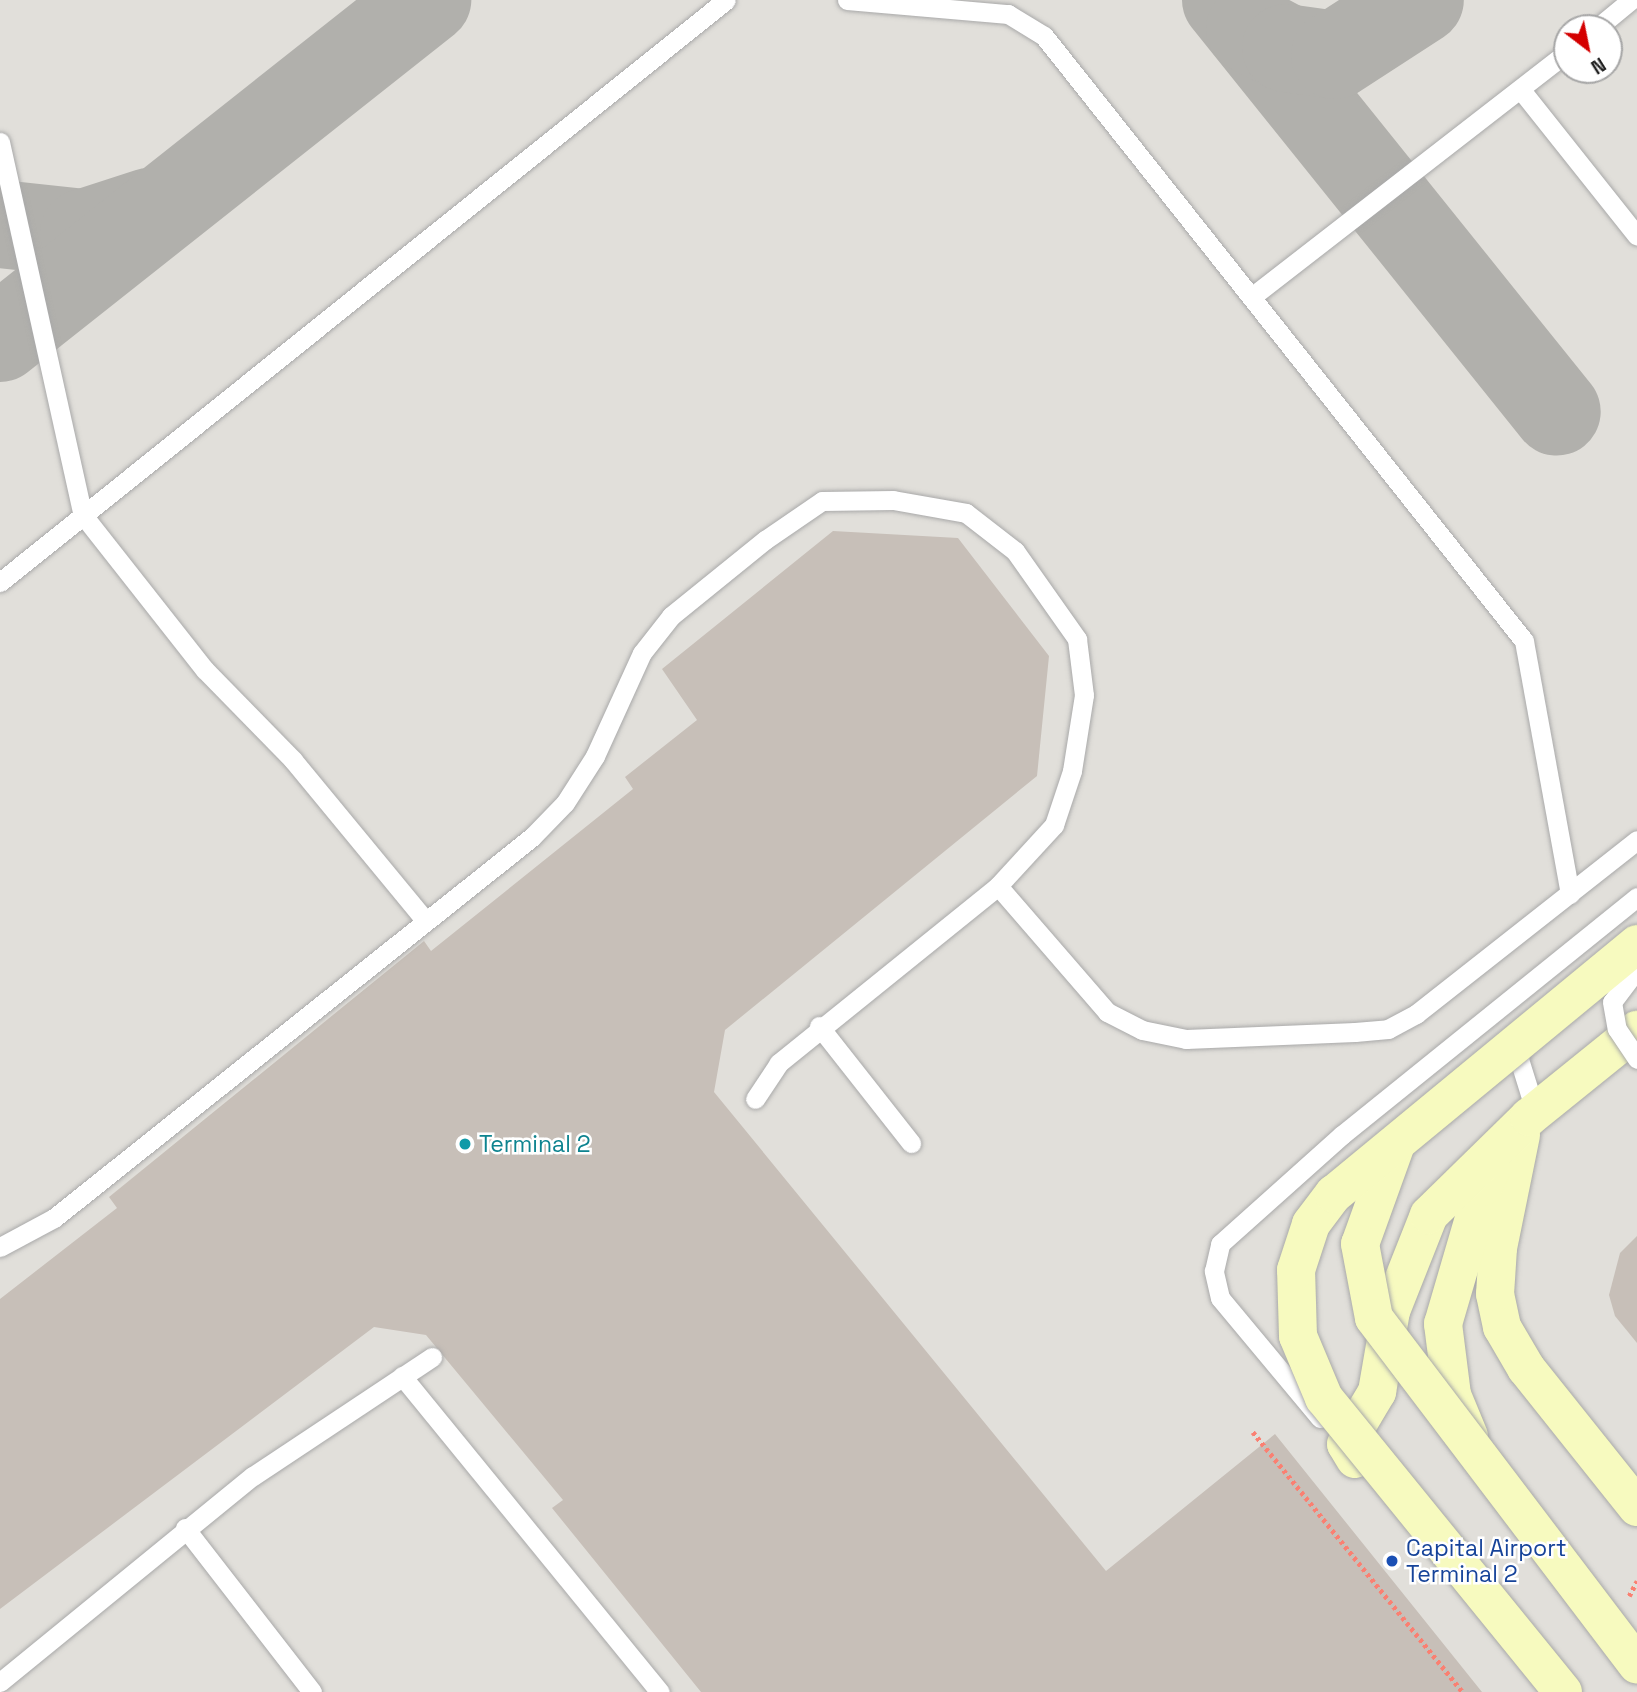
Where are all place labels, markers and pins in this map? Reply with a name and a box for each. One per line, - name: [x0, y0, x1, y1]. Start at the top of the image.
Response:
- place label: Terminal 2: [479, 1130, 591, 1158]
- marker: Terminal 2: [457, 1136, 473, 1152]
- place label: Capital Airport Terminal 2: [1406, 1534, 1567, 1588]
- marker: Capital Airport Terminal 2: [1384, 1553, 1400, 1569]

